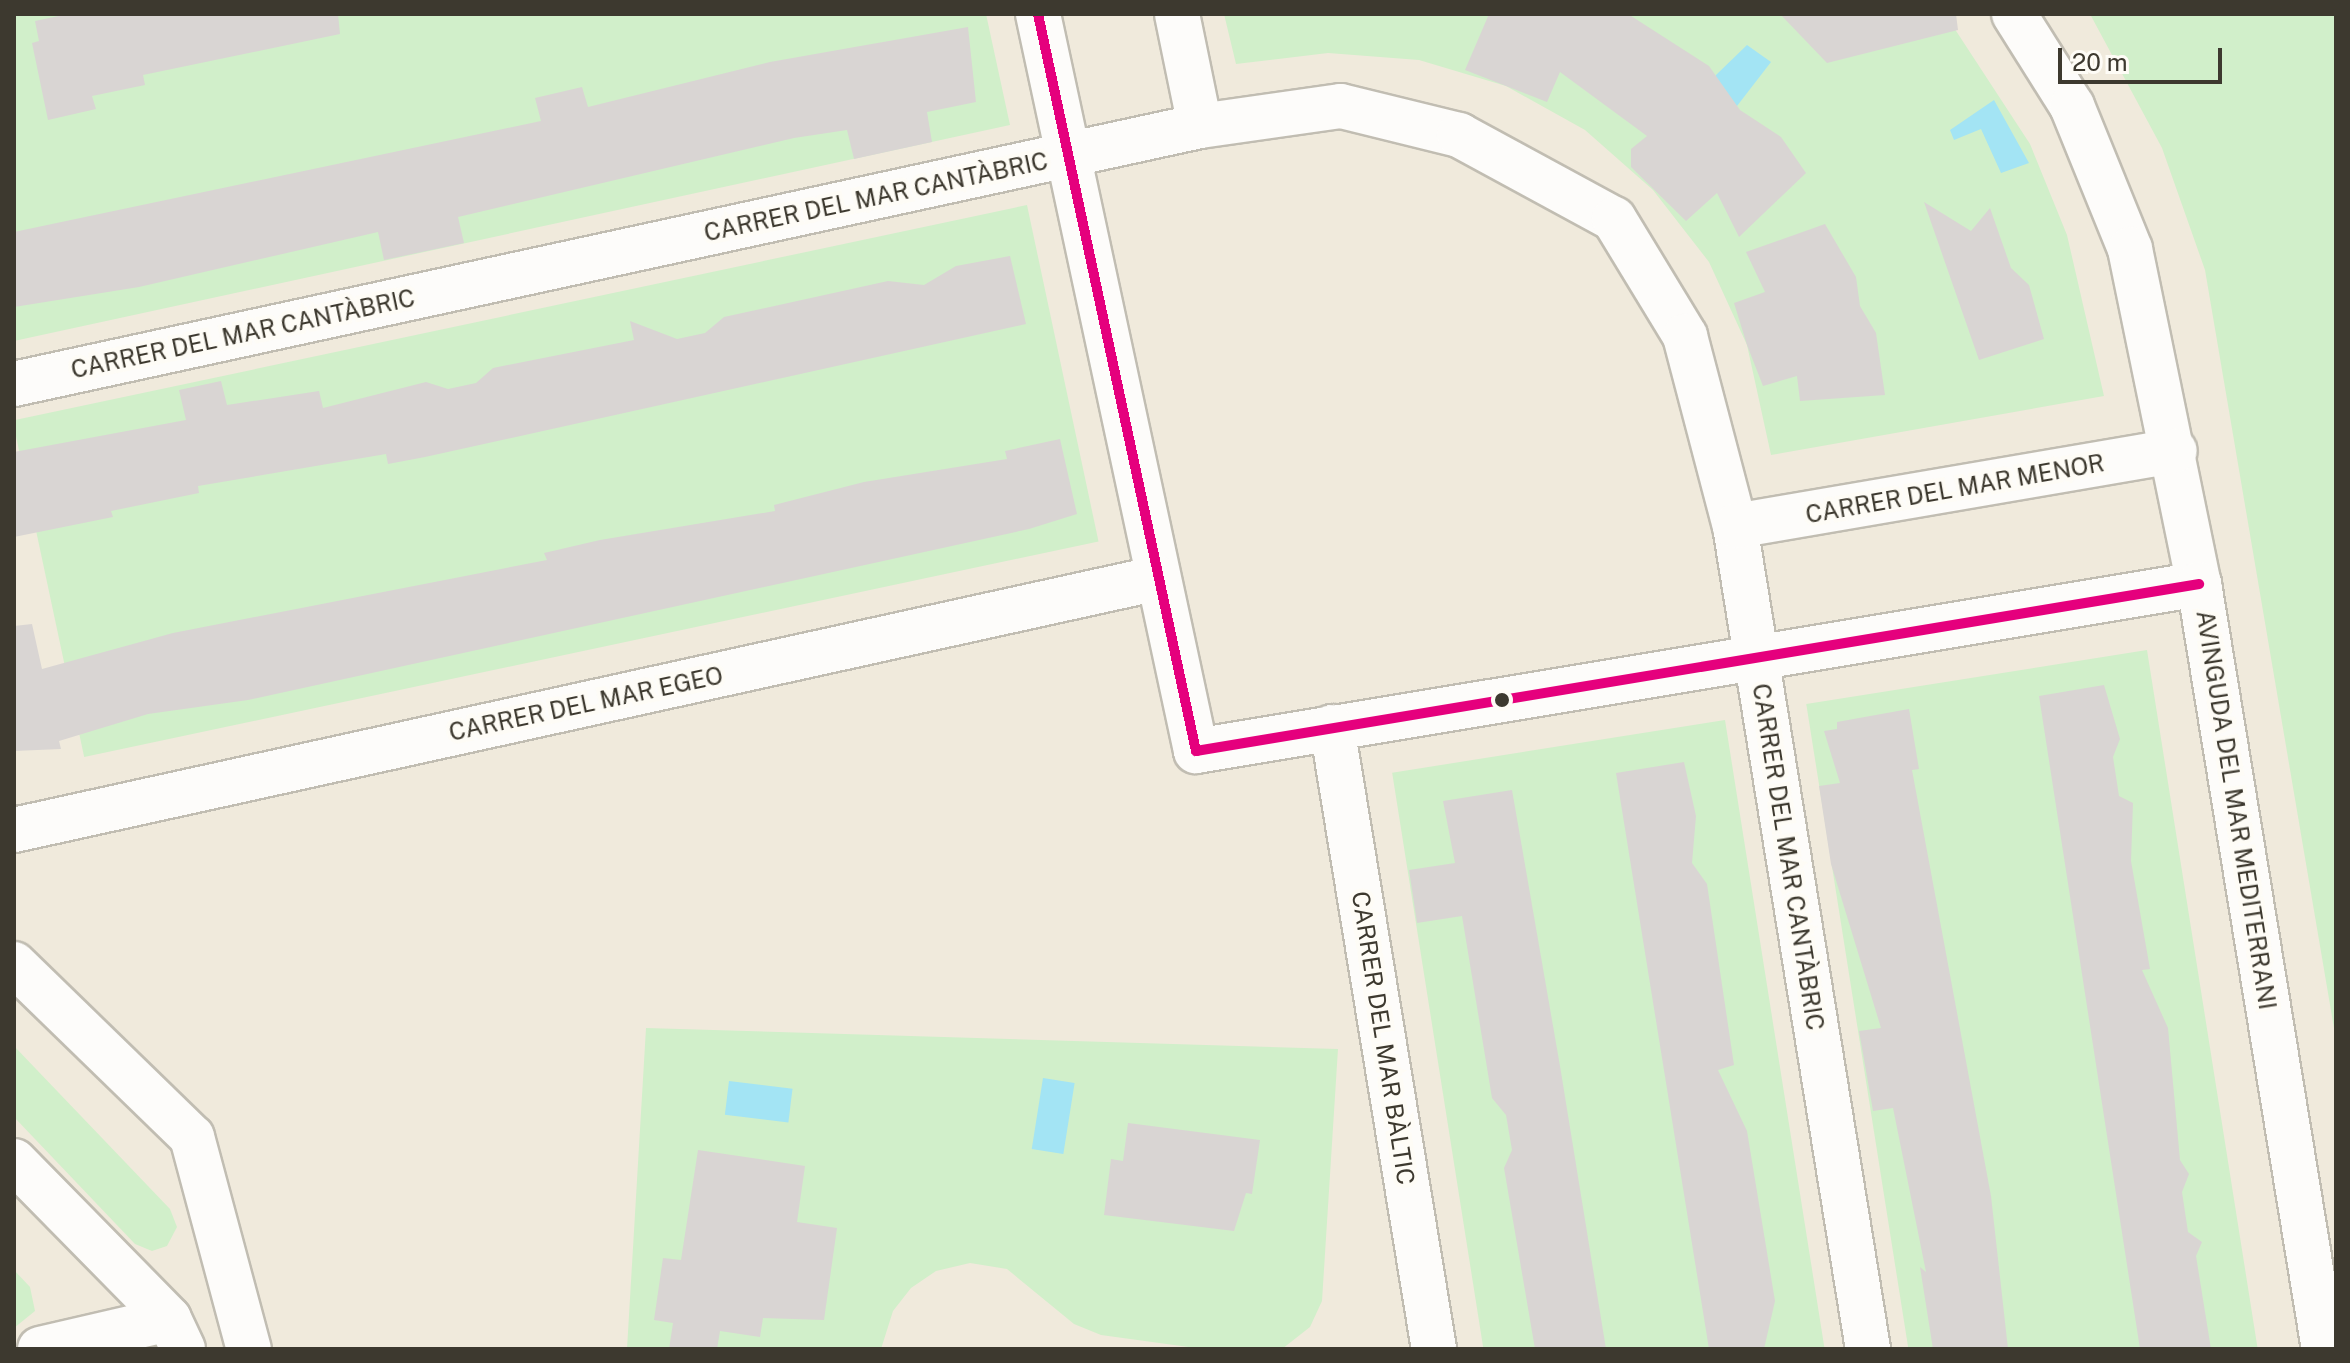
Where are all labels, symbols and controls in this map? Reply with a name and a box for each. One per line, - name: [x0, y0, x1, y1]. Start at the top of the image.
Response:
- scale bar: [2062, 32, 2226, 82]
- text: 20 m: [2072, 48, 2128, 76]
- street label: CARRER DEL MAR CANTÀBRIC: [701, 146, 1051, 248]
- street label: CARRER DEL MAR CANTÀBRIC: [68, 283, 418, 385]
- street label: CARRER DEL MAR MENOR: [1803, 449, 2107, 529]
- street label: AVINGUDA DEL MAR MEDITERRANI: [2190, 608, 2282, 1012]
- street label: CARRER DEL MAR EGEO: [446, 661, 726, 747]
- street label: CARRER DEL MAR CANTÀBRIC: [1746, 681, 1830, 1033]
- unlabelled marker: [1494, 692, 1510, 708]
- street label: CARRER DEL MAR BÀLTIC: [1346, 889, 1420, 1187]

